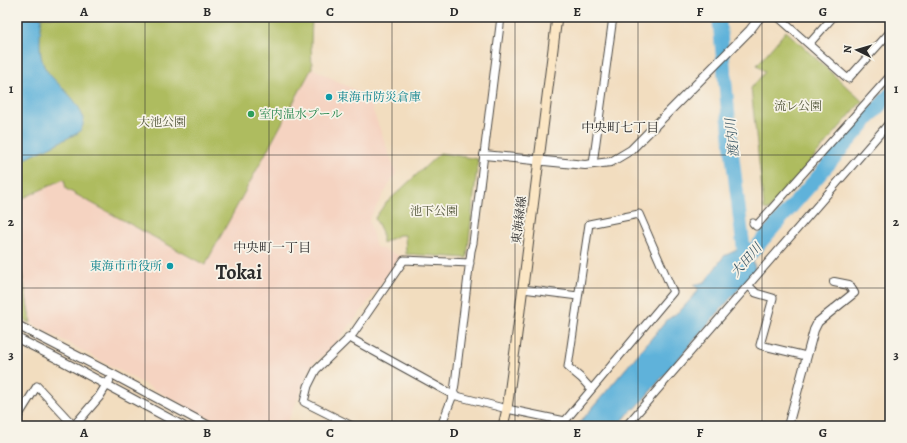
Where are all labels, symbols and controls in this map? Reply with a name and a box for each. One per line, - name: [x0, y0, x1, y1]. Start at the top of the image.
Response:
- text: A: [79, 3, 89, 20]
- text: B: [203, 3, 211, 20]
- text: C: [326, 3, 334, 20]
- text: D: [449, 3, 459, 20]
- text: E: [573, 3, 581, 20]
- text: F: [697, 3, 704, 20]
- text: G: [819, 3, 827, 20]
- north arrow: [837, 30, 877, 70]
- text: N: [840, 45, 855, 54]
- text: 1: [9, 80, 14, 97]
- text: 1: [894, 80, 899, 97]
- place label: 東海市防災倉庫: [337, 89, 421, 105]
- marker: 東海市防災倉庫: [324, 92, 334, 102]
- park label: 流レ公園: [774, 98, 822, 114]
- place label: 室内温水プール: [259, 106, 342, 122]
- marker: 室内温水プール: [246, 109, 256, 119]
- park label: 大池公園: [138, 114, 186, 130]
- water label: 渡内川: [721, 116, 742, 158]
- district label: 中央町七丁目: [581, 119, 659, 136]
- street label: 東海緑線: [508, 195, 530, 245]
- park label: 池下公園: [410, 203, 458, 219]
- text: 2: [8, 213, 15, 230]
- text: 2: [893, 213, 900, 230]
- water label: 大田川: [727, 238, 767, 280]
- district label: 中央町一丁目: [233, 239, 311, 256]
- place label: 東海市市役所: [90, 258, 162, 274]
- district label: Tokai: [216, 259, 262, 286]
- marker: 東海市市役所: [165, 261, 175, 271]
- text: 3: [8, 346, 14, 363]
- text: 3: [893, 346, 899, 363]
- text: A: [79, 424, 89, 441]
- text: B: [203, 424, 211, 441]
- text: C: [326, 424, 334, 441]
- text: D: [449, 424, 459, 441]
- text: E: [573, 424, 581, 441]
- text: F: [697, 424, 704, 441]
- text: G: [819, 424, 827, 441]

